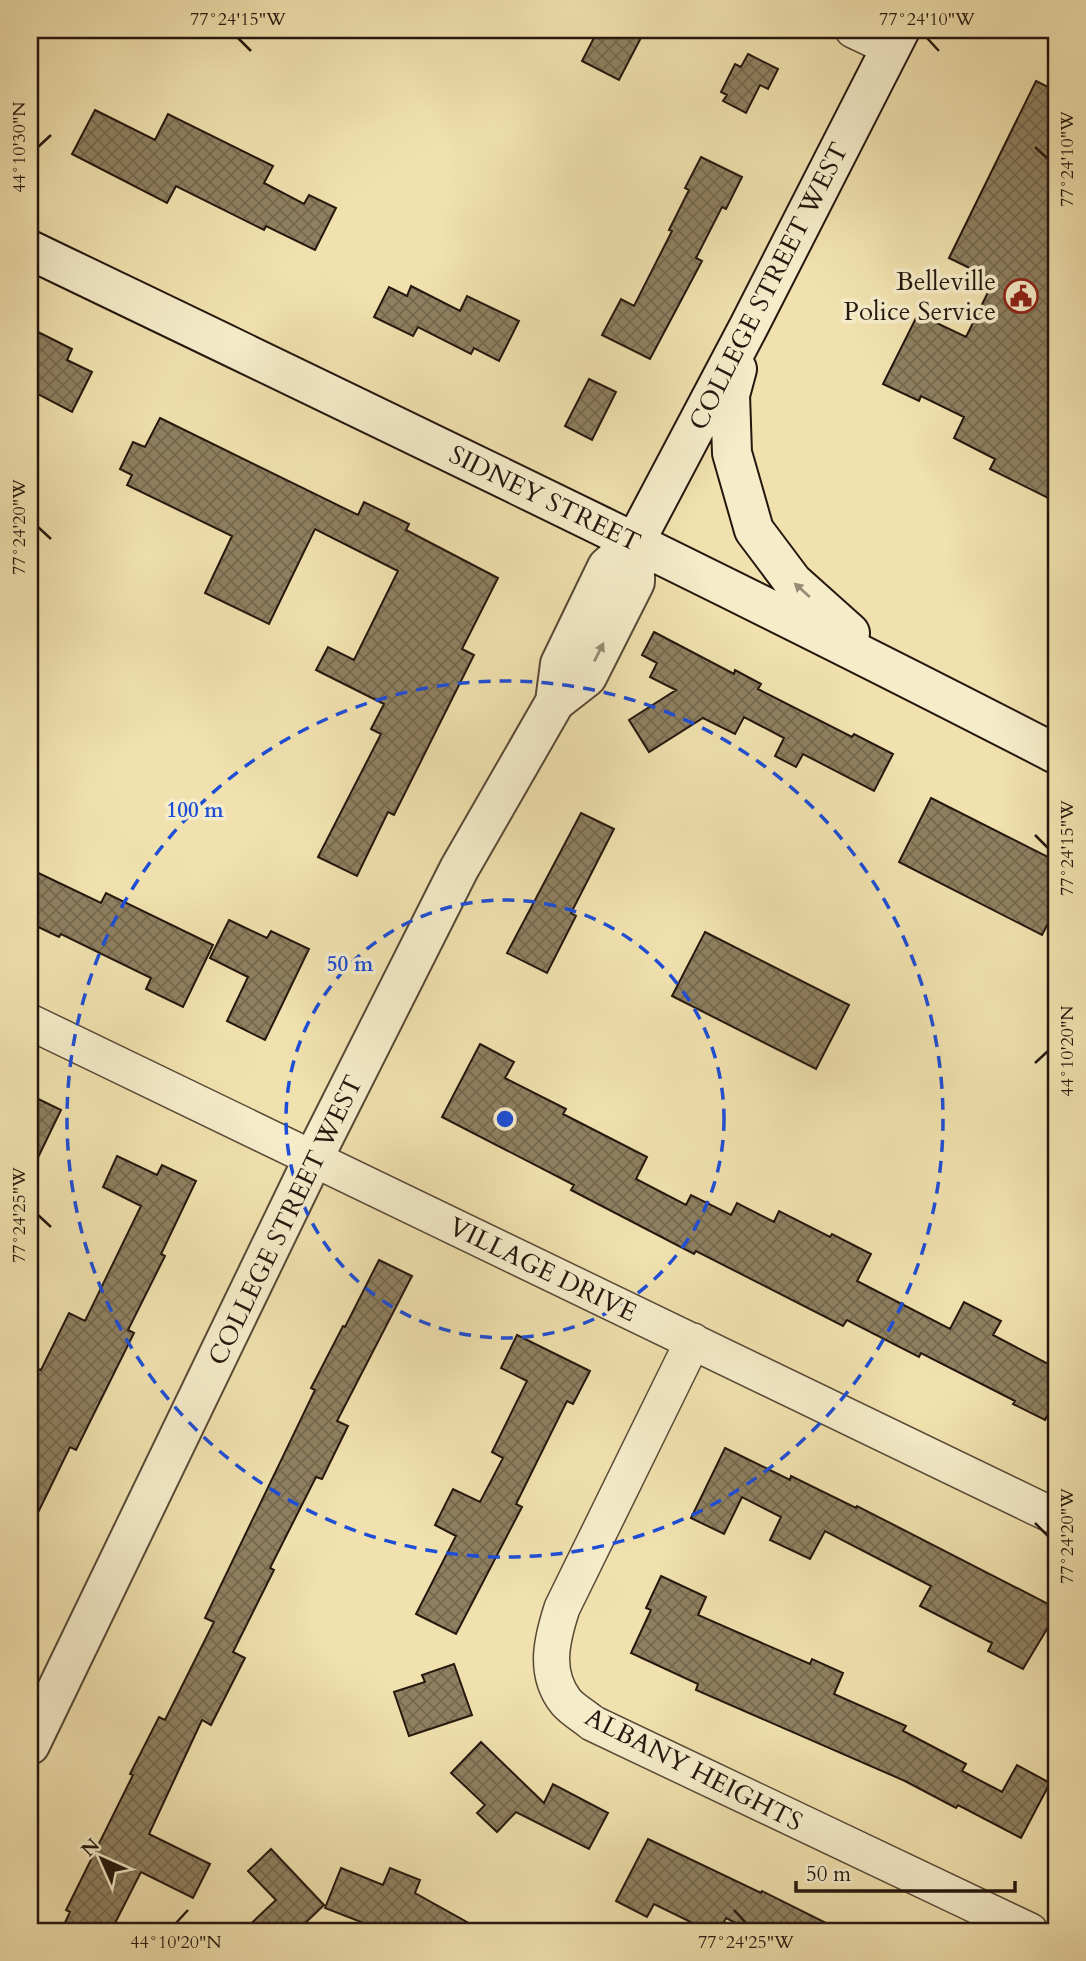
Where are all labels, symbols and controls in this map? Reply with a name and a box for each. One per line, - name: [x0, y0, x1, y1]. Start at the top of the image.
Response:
- text: 77°24'15"W: [190, 7, 286, 32]
- text: 77°24'10"W: [879, 7, 975, 32]
- text: 44°10'30"N: [7, 101, 32, 193]
- text: 77°24'10"W: [1055, 111, 1080, 207]
- street label: COLLEGE STREET WEST: [681, 136, 856, 436]
- place label: Belleville Police Service: [844, 264, 996, 329]
- public building icon: Belleville Police Service: [1002, 277, 1040, 315]
- street label: SIDNEY STREET: [443, 437, 646, 560]
- text: 77°24'20"W: [7, 479, 32, 575]
- one-way arrow: [793, 582, 811, 598]
- one-way arrow: [594, 642, 605, 662]
- text: 100 m: [166, 796, 224, 825]
- text: 77°24'15"W: [1055, 800, 1080, 896]
- text: 50 m: [327, 950, 374, 979]
- text: 44°10'20"N: [1055, 1005, 1080, 1097]
- street label: COLLEGE STREET WEST: [200, 1069, 371, 1371]
- centre of rings: [493, 1107, 517, 1131]
- text: 77°24'25"W: [7, 1167, 32, 1263]
- street label: VILLAGE DRIVE: [443, 1209, 642, 1330]
- text: 77°24'20"W: [1055, 1488, 1080, 1584]
- street label: ALBANY HEIGHTS: [579, 1699, 809, 1840]
- north arrow: [66, 1825, 136, 1895]
- text: N: [76, 1832, 106, 1863]
- scale bar: [796, 1849, 1014, 1893]
- text: 50 m: [806, 1860, 851, 1889]
- text: 44°10'20"N: [130, 1930, 222, 1955]
- text: 77°24'25"W: [698, 1930, 794, 1955]

